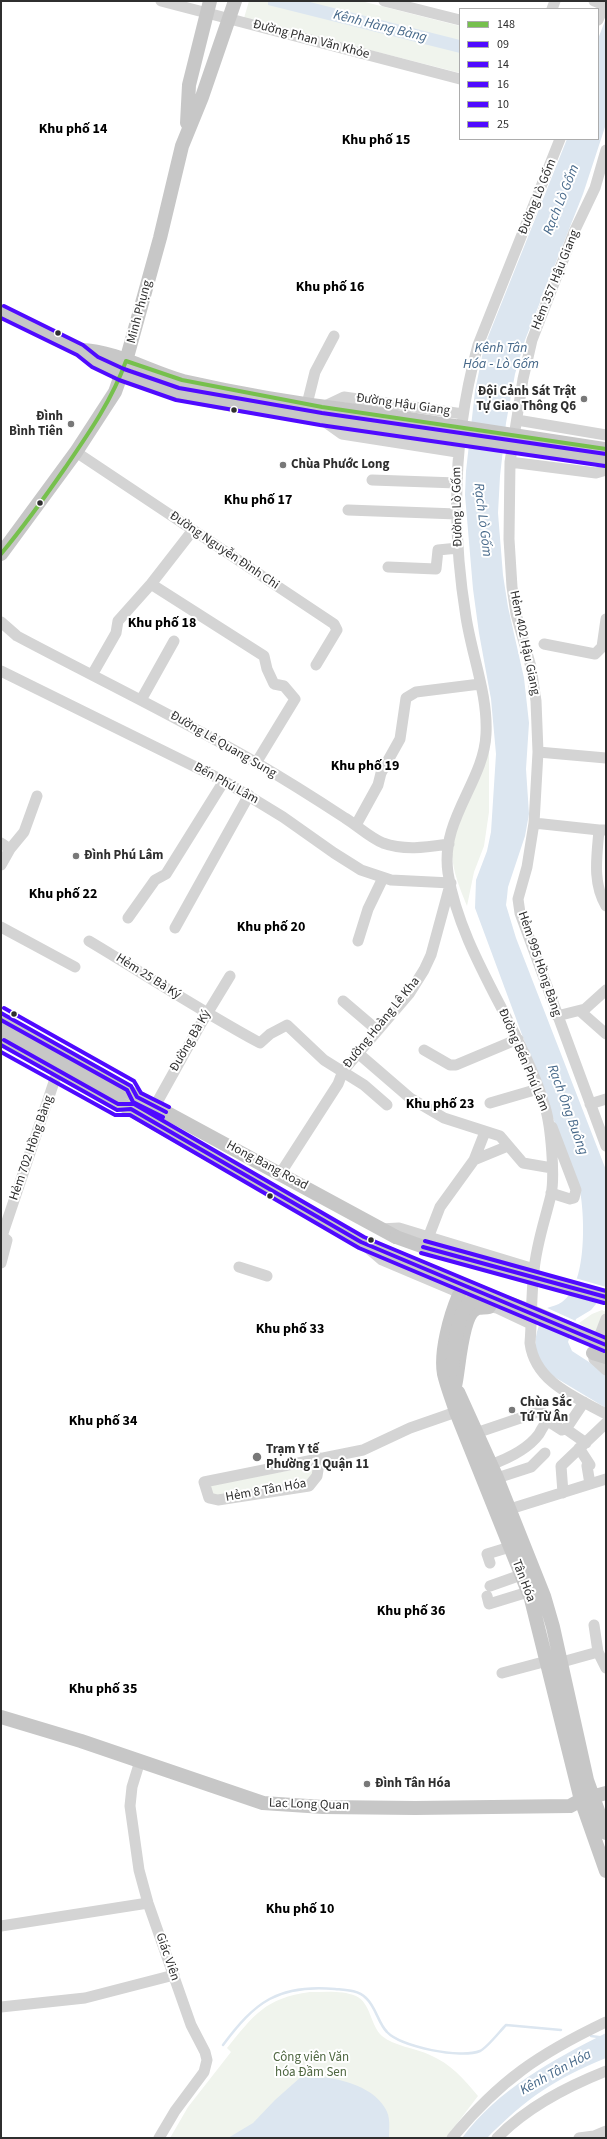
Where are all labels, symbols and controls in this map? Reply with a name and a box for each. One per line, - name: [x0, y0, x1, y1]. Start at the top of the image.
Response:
- water label: Kênh Hàng Bàng: [331, 7, 429, 47]
- legend: [459, 8, 599, 140]
- text: 148: [497, 16, 515, 33]
- street label: Đường Phan Văn Khỏe: [251, 17, 371, 63]
- text: 09: [497, 36, 509, 53]
- text: 14: [497, 56, 509, 73]
- text: 16: [497, 76, 509, 93]
- text: 10: [497, 96, 509, 113]
- text: 25: [497, 116, 509, 133]
- district label: Khu phố 14: [39, 122, 107, 138]
- district label: Khu phố 15: [342, 133, 410, 149]
- street label: Đường Lò Gốm: [516, 157, 560, 237]
- water label: Rạch Lò Gốm: [540, 162, 584, 238]
- street label: Hẻm 357 Hậu Giang: [529, 228, 583, 332]
- street label: Minh Phụng: [124, 279, 156, 345]
- district label: Khu phố 16: [296, 280, 364, 296]
- unlabelled marker: [53, 328, 63, 338]
- water label: Kênh Tân Hóa - Lò Gốm: [463, 341, 539, 374]
- place label: Đội Cảnh Sát Trật Tự Giao Thông Q6: [476, 384, 576, 415]
- street label: Đường Hậu Giang: [355, 391, 451, 419]
- marker: Đội Cảnh Sát Trật Tự Giao Thông Q6: [579, 394, 589, 404]
- unlabelled marker: [229, 405, 239, 415]
- place label: Đình Bình Tiên: [9, 409, 63, 440]
- marker: Đình Bình Tiên: [66, 419, 76, 429]
- place label: Chùa Phước Long: [291, 457, 389, 473]
- marker: Chùa Phước Long: [278, 460, 288, 470]
- street label: Đường Lò Gốm: [450, 467, 466, 547]
- water label: Rạch Lò Gốm: [469, 482, 495, 558]
- district label: Khu phố 17: [224, 493, 292, 509]
- unlabelled marker: [35, 498, 45, 508]
- street label: Đường Nguyễn Đình Chi: [166, 509, 282, 593]
- street label: Hẻm 402 Hậu Giang: [505, 589, 543, 697]
- district label: Khu phố 18: [128, 616, 196, 632]
- street label: Đường Lê Quang Sung: [167, 708, 279, 782]
- district label: Khu phố 19: [331, 759, 399, 775]
- street label: Bến Phú Lâm: [191, 760, 261, 808]
- place label: Đình Phú Lâm: [84, 848, 163, 864]
- marker: Đình Phú Lâm: [71, 851, 81, 861]
- district label: Khu phố 22: [29, 887, 97, 903]
- street label: Hẻm 995 Hồng Bàng: [514, 909, 564, 1019]
- district label: Khu phố 20: [237, 920, 305, 936]
- street label: Hẻm 25 Bà Ký: [113, 951, 183, 1003]
- street label: Đường Hoàng Lê Kha: [340, 974, 424, 1072]
- street label: Đường Bến Phú Lâm: [494, 1006, 552, 1114]
- street label: Đường Bà Ký: [167, 1007, 215, 1075]
- unlabelled marker: [9, 1009, 19, 1019]
- water label: Rạch Ông Buông: [543, 1062, 591, 1158]
- street label: Hẻm 702 Hồng Bàng: [7, 1093, 57, 1203]
- district label: Khu phố 23: [406, 1097, 474, 1113]
- street label: Hong Bang Road: [224, 1138, 310, 1194]
- unlabelled marker: [265, 1191, 275, 1201]
- unlabelled marker: [366, 1235, 376, 1245]
- district label: Khu phố 33: [256, 1322, 324, 1338]
- place label: Chùa Sắc Tứ Từ Ân: [520, 1395, 572, 1426]
- marker: Chùa Sắc Tứ Từ Ân: [507, 1405, 517, 1415]
- district label: Khu phố 34: [69, 1414, 137, 1430]
- place label: Trạm Y tế Phường 1 Quận 11: [266, 1442, 369, 1473]
- marker: Trạm Y tế Phường 1 Quận 11: [251, 1451, 263, 1463]
- street label: Hẻm 8 Tân Hóa: [224, 1476, 308, 1506]
- street label: Tân Hóa: [508, 1558, 538, 1604]
- district label: Khu phố 36: [377, 1604, 445, 1620]
- district label: Khu phố 35: [69, 1682, 137, 1698]
- place label: Đình Tân Hóa: [375, 1776, 451, 1792]
- marker: Đình Tân Hóa: [362, 1779, 372, 1789]
- street label: Lac Long Quan: [269, 1796, 349, 1814]
- district label: Khu phố 10: [266, 1902, 334, 1918]
- street label: Giác Viên: [152, 1931, 182, 1983]
- water label: Kênh Tân Hóa: [517, 2046, 595, 2100]
- park label: Công viên Văn hóa Đầm Sen: [273, 2050, 349, 2081]

